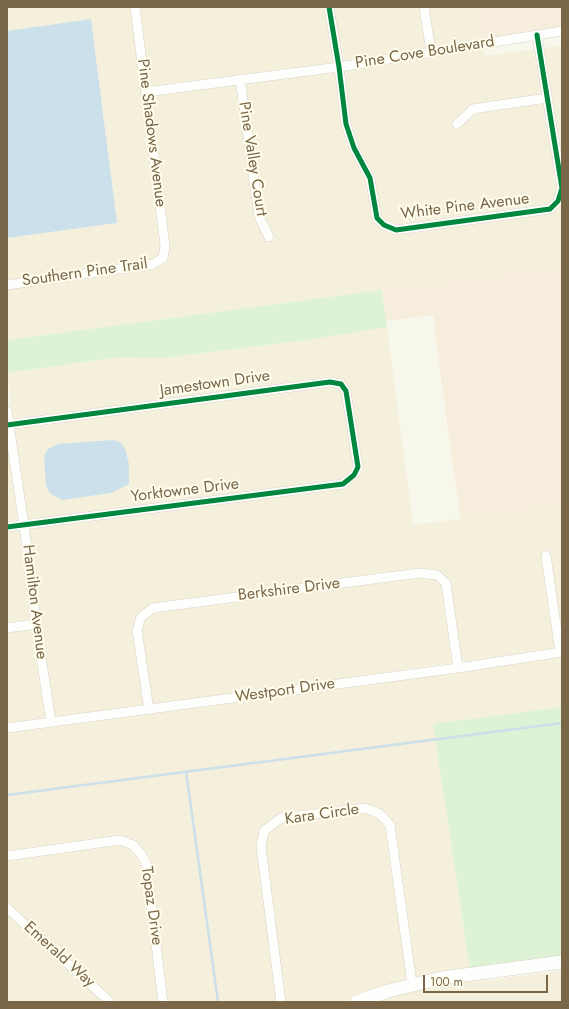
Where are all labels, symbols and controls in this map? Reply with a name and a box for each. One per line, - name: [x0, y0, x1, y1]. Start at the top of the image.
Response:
- street label: Pine Cove Boulevard: [354, 33, 496, 73]
- street label: Pine Shadows Avenue: [132, 58, 170, 208]
- street label: Pine Valley Court: [233, 100, 271, 218]
- street label: White Pine Avenue: [400, 190, 530, 224]
- street label: Southern Pine Trail: [21, 255, 149, 291]
- street label: Jamestown Drive: [159, 367, 271, 401]
- street label: Yorktowne Drive: [130, 475, 240, 507]
- street label: Hamilton Avenue: [17, 544, 51, 660]
- street label: Berkshire Drive: [237, 574, 341, 606]
- street label: Westport Drive: [234, 674, 336, 708]
- street label: Kara Circle: [284, 800, 360, 830]
- street label: Topaz Drive: [136, 865, 166, 947]
- street label: Emerald Way: [19, 918, 99, 992]
- scale bar: [425, 967, 550, 993]
- text: 100 m: [430, 973, 463, 991]

